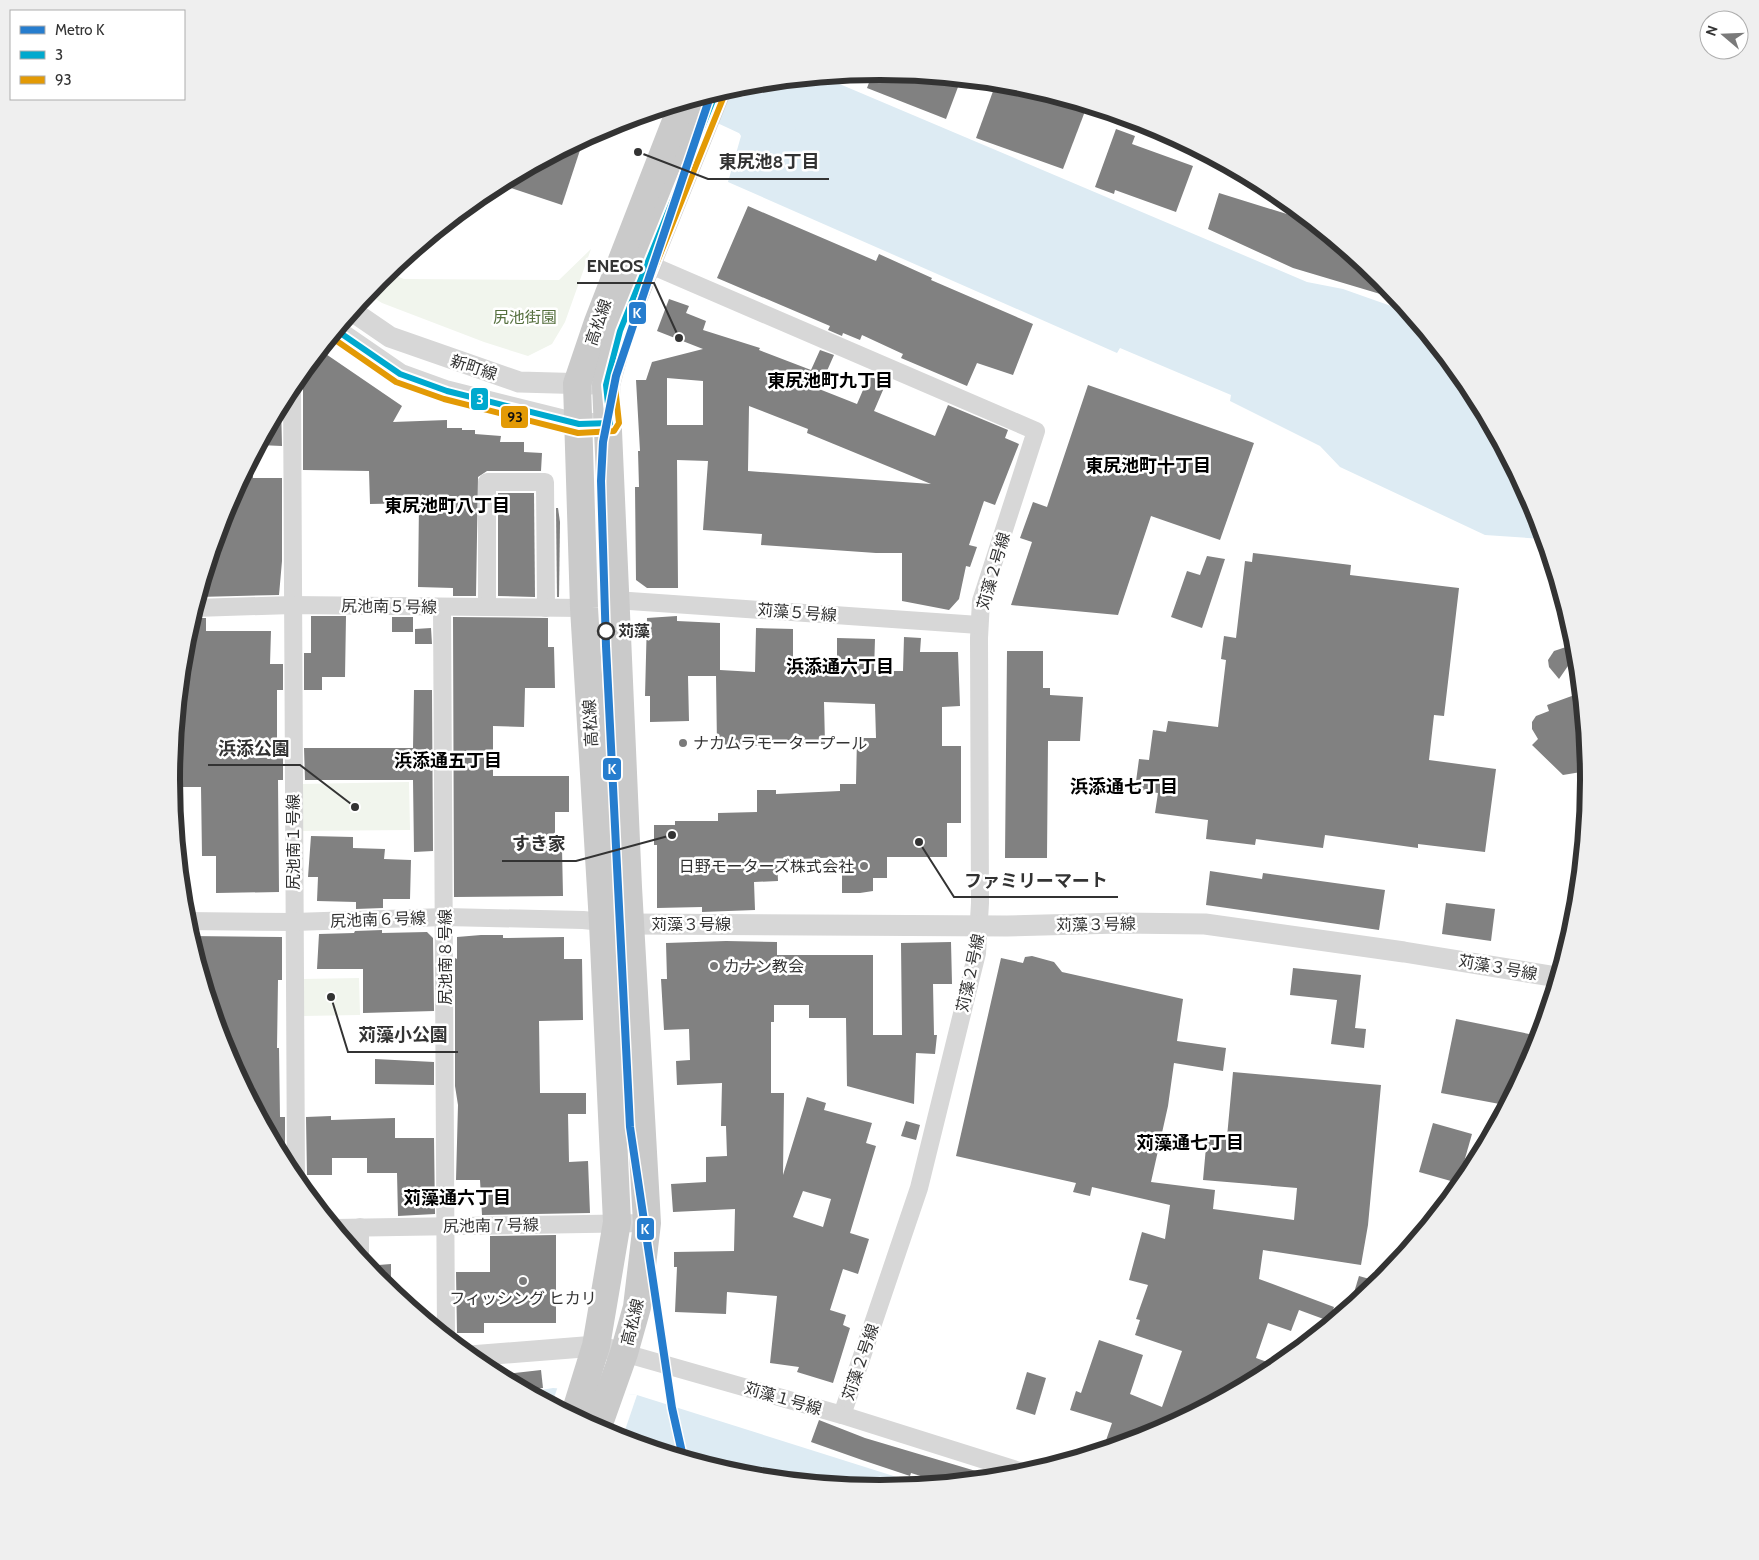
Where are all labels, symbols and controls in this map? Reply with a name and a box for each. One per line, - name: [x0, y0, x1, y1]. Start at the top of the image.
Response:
- legend: [10, 10, 185, 100]
- north arrow: [1699, 10, 1749, 60]
- text: Metro K: [55, 21, 105, 39]
- text: N: [1702, 23, 1722, 38]
- text: 3: [55, 46, 63, 64]
- text: 93: [55, 71, 72, 89]
- callout: 東尻池8丁目: [708, 146, 829, 179]
- text: 東尻池8丁目: [719, 151, 819, 173]
- callout: ENEOS: [577, 250, 654, 283]
- text: ENEOS: [586, 255, 644, 277]
- street label: 高松線: [582, 296, 615, 348]
- line badge: K: [628, 301, 647, 325]
- text: K: [633, 304, 642, 322]
- park label: 尻池街園: [493, 308, 557, 327]
- street label: 新町線: [448, 351, 500, 384]
- district label: 東尻池町九丁目: [767, 370, 893, 392]
- line badge: 3: [470, 387, 489, 411]
- text: 3: [476, 390, 484, 408]
- line badge: 93: [500, 405, 529, 429]
- text: 93: [507, 408, 523, 426]
- district label: 東尻池町十丁目: [1085, 455, 1211, 477]
- district label: 東尻池町八丁目: [384, 495, 510, 517]
- street label: 苅藻２号線: [973, 530, 1014, 612]
- street label: 尻池南５号線: [341, 596, 437, 617]
- street label: 苅藻５号線: [756, 600, 838, 625]
- marker: 苅藻: [597, 622, 615, 640]
- place label: 苅藻: [618, 622, 650, 641]
- district label: 浜添通六丁目: [786, 656, 894, 678]
- street label: 高松線: [580, 699, 601, 747]
- callout: 浜添公園: [208, 732, 300, 765]
- place label: ナカムラモータープール: [693, 734, 867, 753]
- marker: ナカムラモータープール: [677, 737, 689, 749]
- text: 浜添公園: [218, 738, 290, 760]
- district label: 浜添通五丁目: [394, 750, 502, 772]
- line badge: K: [602, 757, 622, 781]
- text: K: [608, 760, 617, 778]
- district label: 浜添通七丁目: [1070, 776, 1178, 798]
- street label: 尻池南１号線: [284, 794, 303, 890]
- callout: すき家: [502, 828, 576, 861]
- text: すき家: [512, 833, 566, 855]
- place label: 日野モーターズ株式会社: [679, 857, 854, 876]
- marker: 日野モーターズ株式会社: [858, 860, 870, 872]
- callout: ファミリーマート: [954, 864, 1118, 897]
- text: ファミリーマート: [964, 870, 1108, 892]
- street label: 尻池南６号線: [330, 908, 426, 931]
- street label: 尻池南８号線: [436, 909, 455, 1005]
- street label: 苅藻３号線: [1056, 914, 1136, 935]
- street label: 苅藻３号線: [651, 915, 731, 934]
- street label: 苅藻２号線: [953, 932, 988, 1014]
- street label: 苅藻３号線: [1457, 951, 1539, 984]
- place label: カナン教会: [724, 957, 804, 976]
- marker: カナン教会: [708, 960, 720, 972]
- callout: 苅藻小公園: [348, 1019, 458, 1052]
- text: 苅藻小公園: [358, 1024, 448, 1046]
- district label: 苅藻通七丁目: [1136, 1132, 1244, 1154]
- district label: 苅藻通六丁目: [403, 1187, 511, 1209]
- street label: 尻池南７号線: [443, 1215, 539, 1236]
- line badge: K: [636, 1217, 655, 1241]
- text: K: [641, 1220, 650, 1238]
- marker: フィッシング ヒカリ: [517, 1275, 529, 1287]
- place label: フィッシング ヒカリ: [449, 1289, 597, 1308]
- street label: 高松線: [617, 1297, 648, 1348]
- street label: 苅藻２号線: [838, 1321, 882, 1403]
- street label: 苅藻１号線: [742, 1378, 824, 1419]

